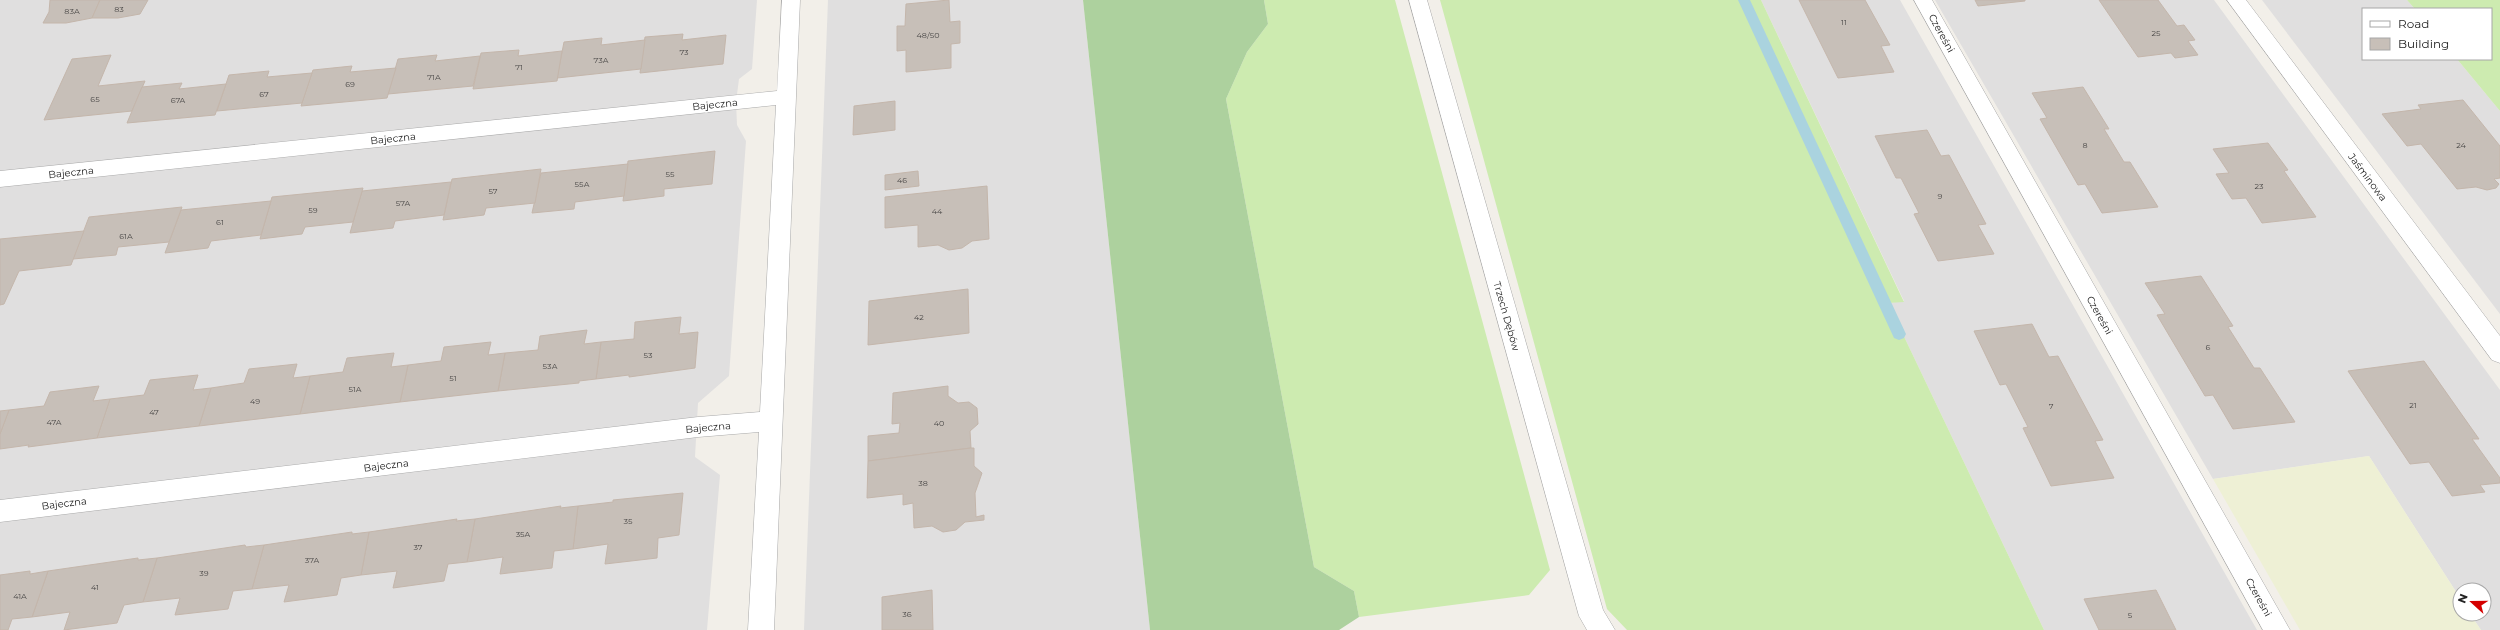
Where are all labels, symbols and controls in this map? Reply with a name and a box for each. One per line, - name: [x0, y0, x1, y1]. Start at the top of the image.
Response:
- house number: 83: [114, 4, 124, 14]
- house number: 83A: [64, 6, 80, 16]
- legend: [2362, 8, 2492, 60]
- street label: Czereśni: [1926, 12, 1957, 55]
- text: Road: [2398, 16, 2429, 31]
- house number: 11: [1841, 17, 1847, 27]
- house number: 25: [2151, 28, 2161, 38]
- house number: 48/50: [917, 30, 939, 40]
- text: Building: [2398, 36, 2449, 51]
- house number: 73: [679, 47, 689, 57]
- house number: 73A: [594, 55, 609, 65]
- house number: 71: [515, 62, 523, 72]
- house number: 71A: [427, 72, 441, 82]
- house number: 69: [345, 79, 355, 89]
- house number: 67: [259, 89, 269, 99]
- house number: 65: [90, 94, 100, 104]
- house number: 67A: [171, 95, 186, 105]
- street label: Bajeczna: [692, 96, 738, 113]
- street label: Bajeczna: [370, 130, 416, 147]
- house number: 8: [2082, 140, 2088, 150]
- house number: 24: [2456, 140, 2467, 150]
- street label: Jaśminowa: [2345, 150, 2390, 204]
- street label: Bajeczna: [48, 164, 94, 181]
- house number: 55: [665, 169, 675, 179]
- house number: 46: [897, 175, 907, 185]
- house number: 55A: [575, 179, 590, 189]
- house number: 23: [2254, 181, 2264, 191]
- house number: 57: [488, 186, 498, 196]
- house number: 9: [1938, 191, 1943, 201]
- house number: 57A: [396, 198, 410, 208]
- house number: 59: [308, 205, 318, 215]
- house number: 44: [932, 206, 943, 216]
- house number: 61: [216, 217, 224, 227]
- house number: 61A: [119, 231, 133, 241]
- street label: Trzech Dębów: [1490, 280, 1523, 353]
- street label: Czereśni: [2084, 294, 2115, 337]
- house number: 42: [914, 312, 924, 322]
- house number: 6: [2206, 342, 2211, 352]
- house number: 53: [644, 350, 653, 360]
- house number: 53A: [543, 361, 558, 371]
- house number: 51: [449, 373, 457, 383]
- house number: 51A: [348, 384, 362, 394]
- house number: 49: [250, 396, 260, 406]
- house number: 21: [2409, 400, 2417, 410]
- house number: 7: [2049, 401, 2054, 411]
- house number: 47: [149, 407, 159, 417]
- house number: 47A: [47, 417, 62, 427]
- house number: 40: [934, 418, 944, 428]
- street label: Bajeczna: [685, 419, 731, 436]
- street label: Bajeczna: [363, 456, 409, 475]
- house number: 38: [918, 478, 928, 488]
- street label: Bajeczna: [41, 494, 87, 513]
- house number: 35: [624, 516, 633, 526]
- house number: 35A: [516, 529, 531, 539]
- house number: 37: [413, 542, 423, 552]
- house number: 37A: [305, 555, 319, 565]
- house number: 39: [199, 568, 209, 578]
- street label: Czereśni: [2243, 576, 2274, 619]
- house number: 41: [91, 582, 99, 592]
- north arrow: [2452, 582, 2492, 622]
- house number: 41A: [13, 591, 27, 601]
- text: N: [2455, 592, 2471, 605]
- house number: 36: [902, 609, 912, 619]
- house number: 5: [2128, 610, 2133, 620]

